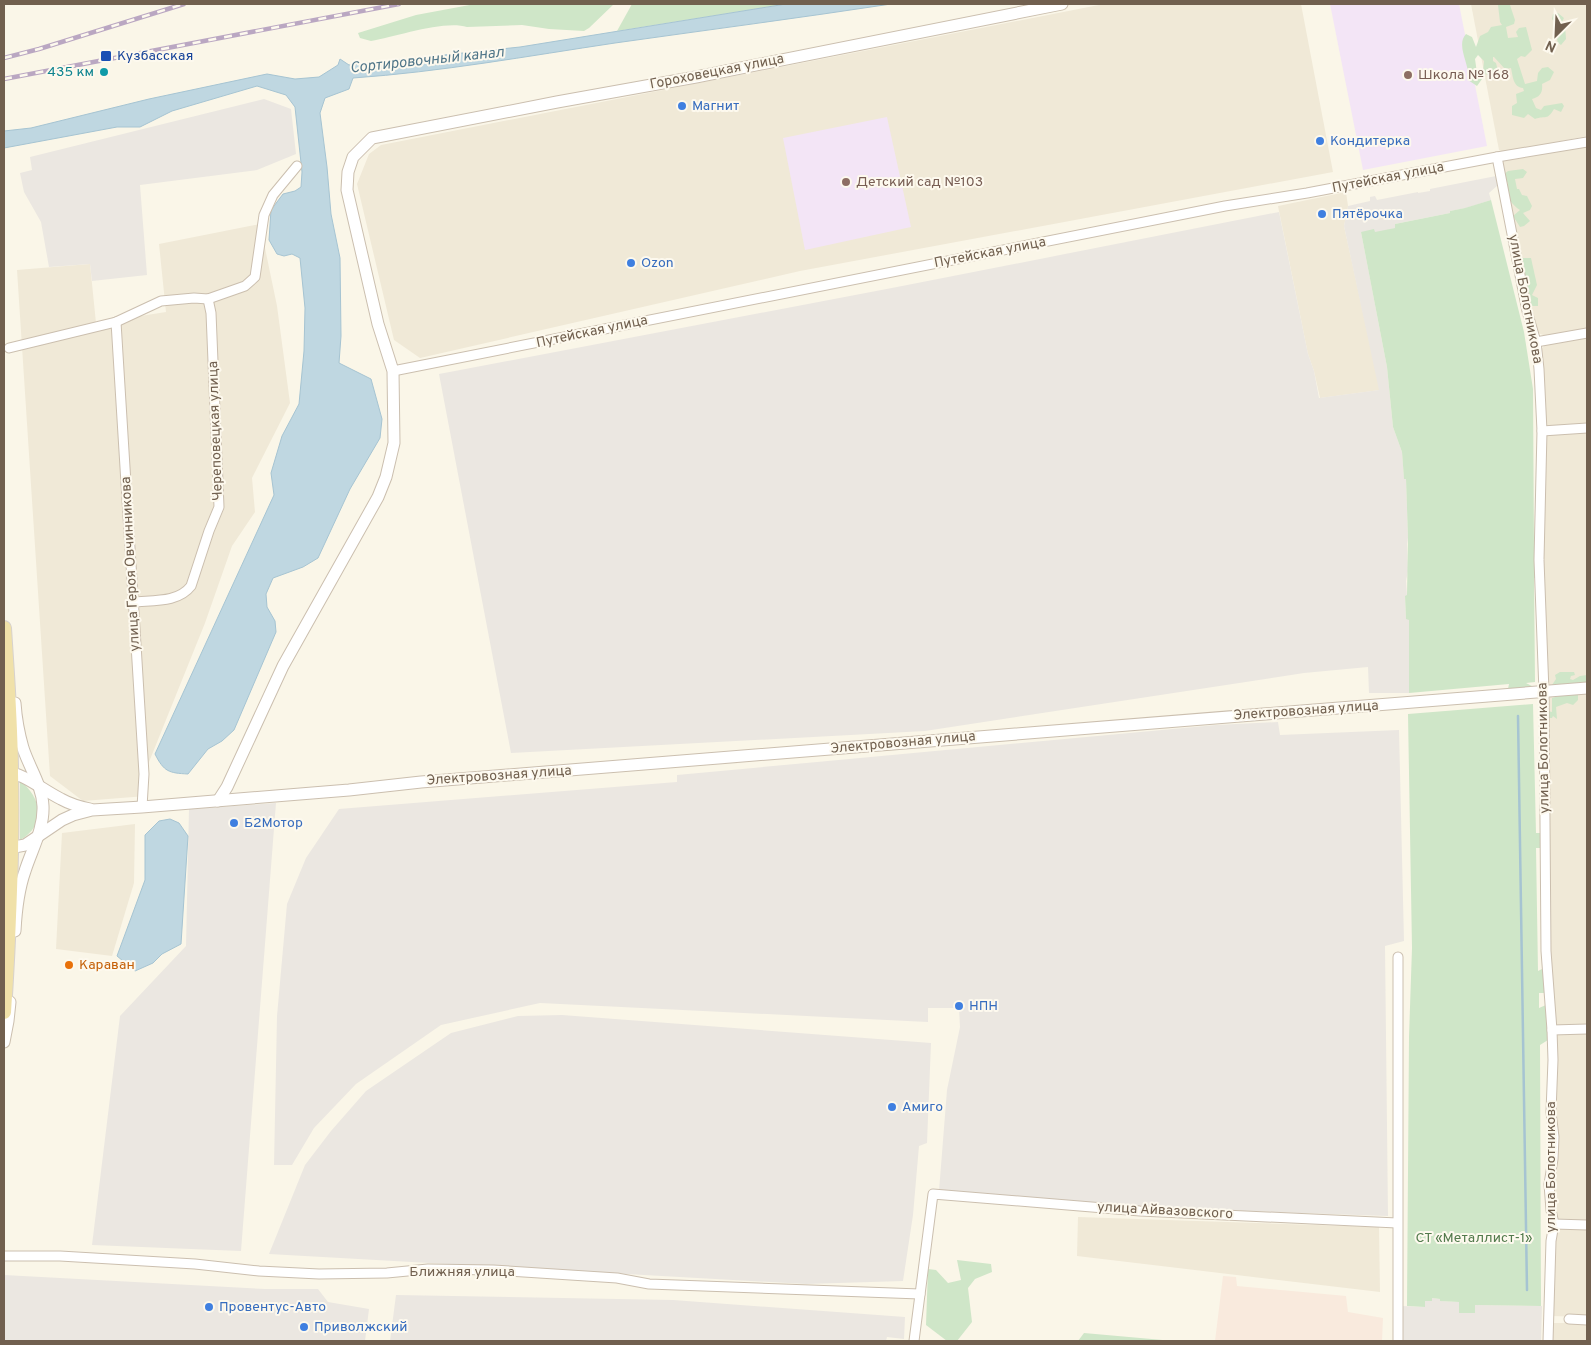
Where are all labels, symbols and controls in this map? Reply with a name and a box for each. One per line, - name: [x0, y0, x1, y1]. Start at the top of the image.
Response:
- north arrow: [1531, 10, 1581, 60]
- text: N: [1543, 36, 1559, 55]
- water label: Сортировочный канал: [349, 43, 505, 79]
- place label: Кузбасская: [117, 48, 193, 65]
- marker: Кузбасская: [99, 49, 113, 63]
- street label: Гороховецкая улица: [648, 51, 786, 93]
- place label: 435 км: [47, 64, 94, 81]
- marker: 435 км: [98, 66, 110, 78]
- place label: Школа № 168: [1418, 67, 1509, 84]
- marker: Школа № 168: [1402, 69, 1414, 81]
- place label: Магнит: [692, 98, 739, 115]
- marker: Магнит: [676, 100, 688, 112]
- place label: Кондитерка: [1330, 133, 1410, 150]
- marker: Кондитерка: [1314, 135, 1326, 147]
- street label: Путейская улица: [1331, 159, 1445, 197]
- place label: Детский сад №103: [856, 174, 983, 191]
- marker: Детский сад №103: [840, 176, 852, 188]
- place label: Пятёрочка: [1332, 206, 1403, 223]
- marker: Пятёрочка: [1316, 208, 1328, 220]
- street label: улица Болотникова: [1504, 233, 1546, 365]
- street label: Путейская улица: [933, 234, 1047, 272]
- place label: Ozon: [641, 255, 674, 272]
- marker: Ozon: [625, 257, 637, 269]
- street label: Путейская улица: [535, 312, 649, 352]
- street label: Череповецкая улица: [205, 361, 227, 501]
- street label: улица Героя Овчинникова: [118, 476, 144, 652]
- street label: улица Болотникова: [1534, 682, 1554, 814]
- street label: Электровозная улица: [1233, 697, 1379, 725]
- street label: Электровозная улица: [830, 728, 976, 758]
- street label: Электровозная улица: [426, 762, 572, 790]
- place label: Б2Мотор: [244, 815, 303, 832]
- marker: Б2Мотор: [228, 817, 240, 829]
- place label: Караван: [79, 957, 135, 974]
- marker: Караван: [63, 959, 75, 971]
- place label: НПН: [969, 998, 998, 1015]
- marker: НПН: [953, 1000, 965, 1012]
- place label: Амиго: [902, 1099, 943, 1116]
- marker: Амиго: [886, 1101, 898, 1113]
- street label: улица Болотникова: [1543, 1101, 1560, 1233]
- street label: улица Айвазовского: [1097, 1199, 1234, 1223]
- park label: СТ «Металлист-1»: [1415, 1230, 1533, 1247]
- street label: Ближняя улица: [409, 1264, 515, 1281]
- place label: Провентус-Авто: [219, 1299, 326, 1316]
- marker: Провентус-Авто: [203, 1301, 215, 1313]
- place label: Приволжский: [314, 1319, 408, 1336]
- marker: Приволжский: [298, 1321, 310, 1333]

